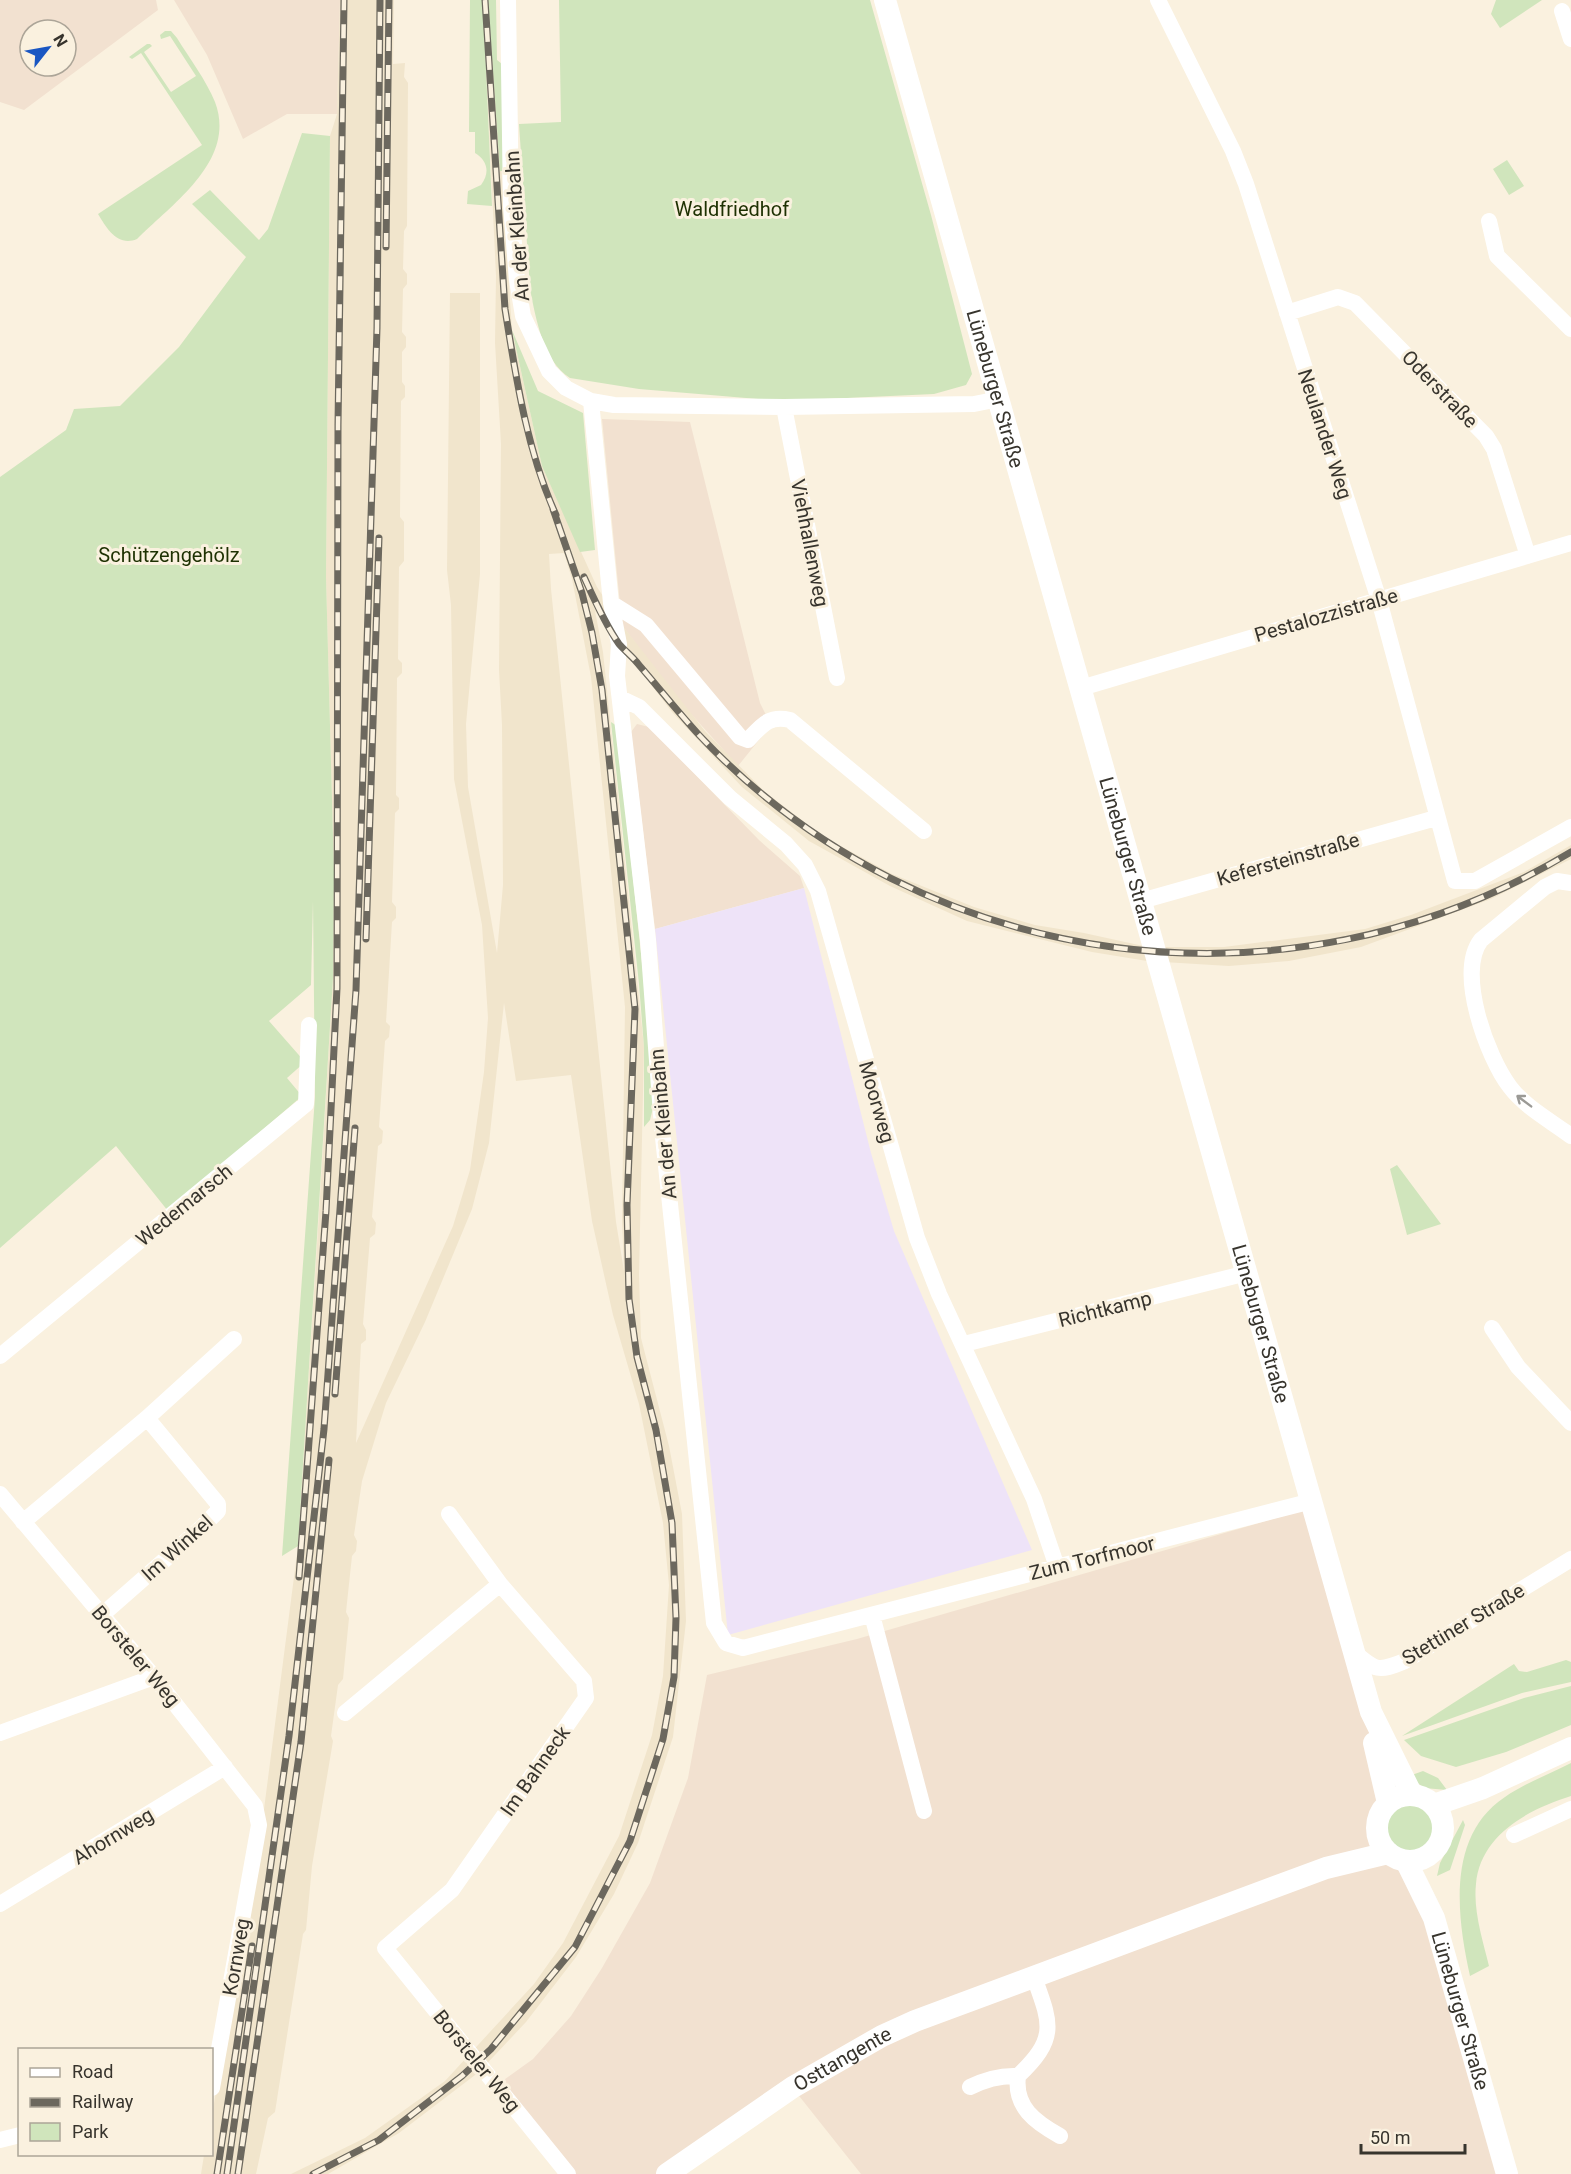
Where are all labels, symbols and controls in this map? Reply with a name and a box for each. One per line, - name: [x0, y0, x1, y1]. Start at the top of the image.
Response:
- north arrow: [18, 18, 78, 78]
- text: N: [49, 31, 71, 50]
- street label: An der Kleinbahn: [500, 150, 534, 302]
- park label: Waldfriedhof: [675, 197, 789, 221]
- street label: Lüneburger Straße: [961, 307, 1029, 471]
- street label: Oderstraße: [1397, 345, 1483, 433]
- street label: Neulander Weg: [1293, 366, 1357, 502]
- street label: Viehhallenweg: [786, 477, 834, 609]
- park label: Schützengehölz: [98, 543, 240, 567]
- street label: Pestalozzistraße: [1251, 583, 1401, 647]
- street label: Lüneburger Straße: [1094, 774, 1162, 938]
- street label: Kefersteinstraße: [1214, 827, 1362, 891]
- street label: An der Kleinbahn: [644, 1048, 682, 1200]
- street label: Moorweg: [854, 1058, 900, 1146]
- one-way arrow: [1517, 1094, 1533, 1107]
- street label: Wedemarsch: [131, 1159, 237, 1251]
- street label: Lüneburger Straße: [1227, 1242, 1295, 1406]
- street label: Richtkamp: [1056, 1286, 1154, 1332]
- street label: Im Winkel: [137, 1510, 217, 1586]
- street label: Zum Torfmoor: [1027, 1531, 1157, 1585]
- street label: Stettiner Straße: [1397, 1578, 1529, 1670]
- street label: Borsteler Weg: [87, 1601, 185, 1711]
- street label: Im Bahneck: [495, 1721, 575, 1821]
- street label: Ahornweg: [68, 1802, 158, 1870]
- street label: Kornweg: [217, 1916, 255, 1998]
- street label: Lüneburger Straße: [1426, 1929, 1494, 2093]
- street label: Borsteler Weg: [428, 2005, 526, 2117]
- street label: Osttangente: [789, 2021, 895, 2096]
- legend: [18, 2048, 213, 2156]
- text: Road: [72, 2061, 113, 2082]
- text: Railway: [72, 2091, 134, 2112]
- scale bar: [1361, 2117, 1464, 2155]
- text: Park: [72, 2121, 109, 2142]
- text: 50 m: [1370, 2127, 1410, 2148]

